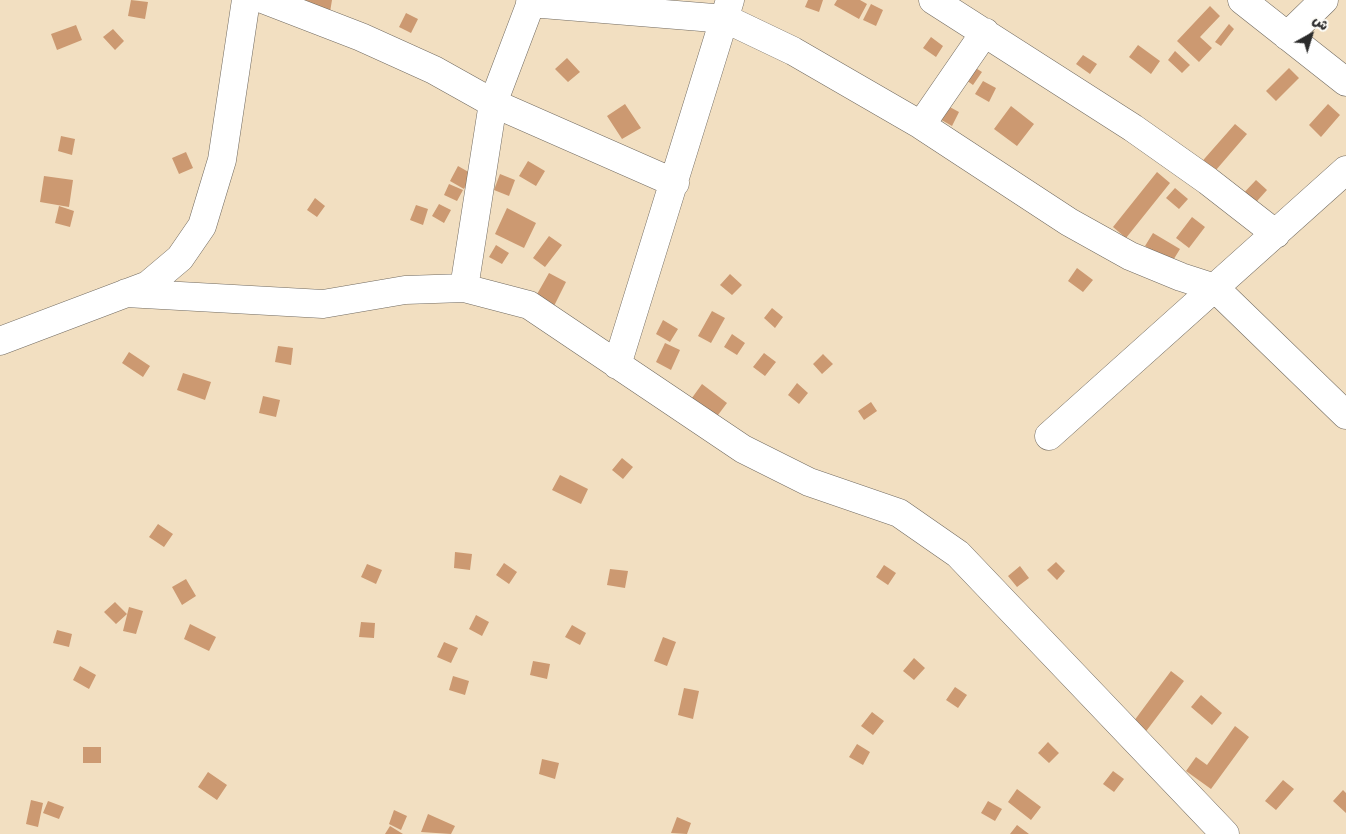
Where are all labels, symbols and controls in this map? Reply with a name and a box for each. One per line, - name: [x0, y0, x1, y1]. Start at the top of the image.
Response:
- north arrow: [1286, 10, 1336, 60]
- text: ش: [1309, 12, 1332, 34]

